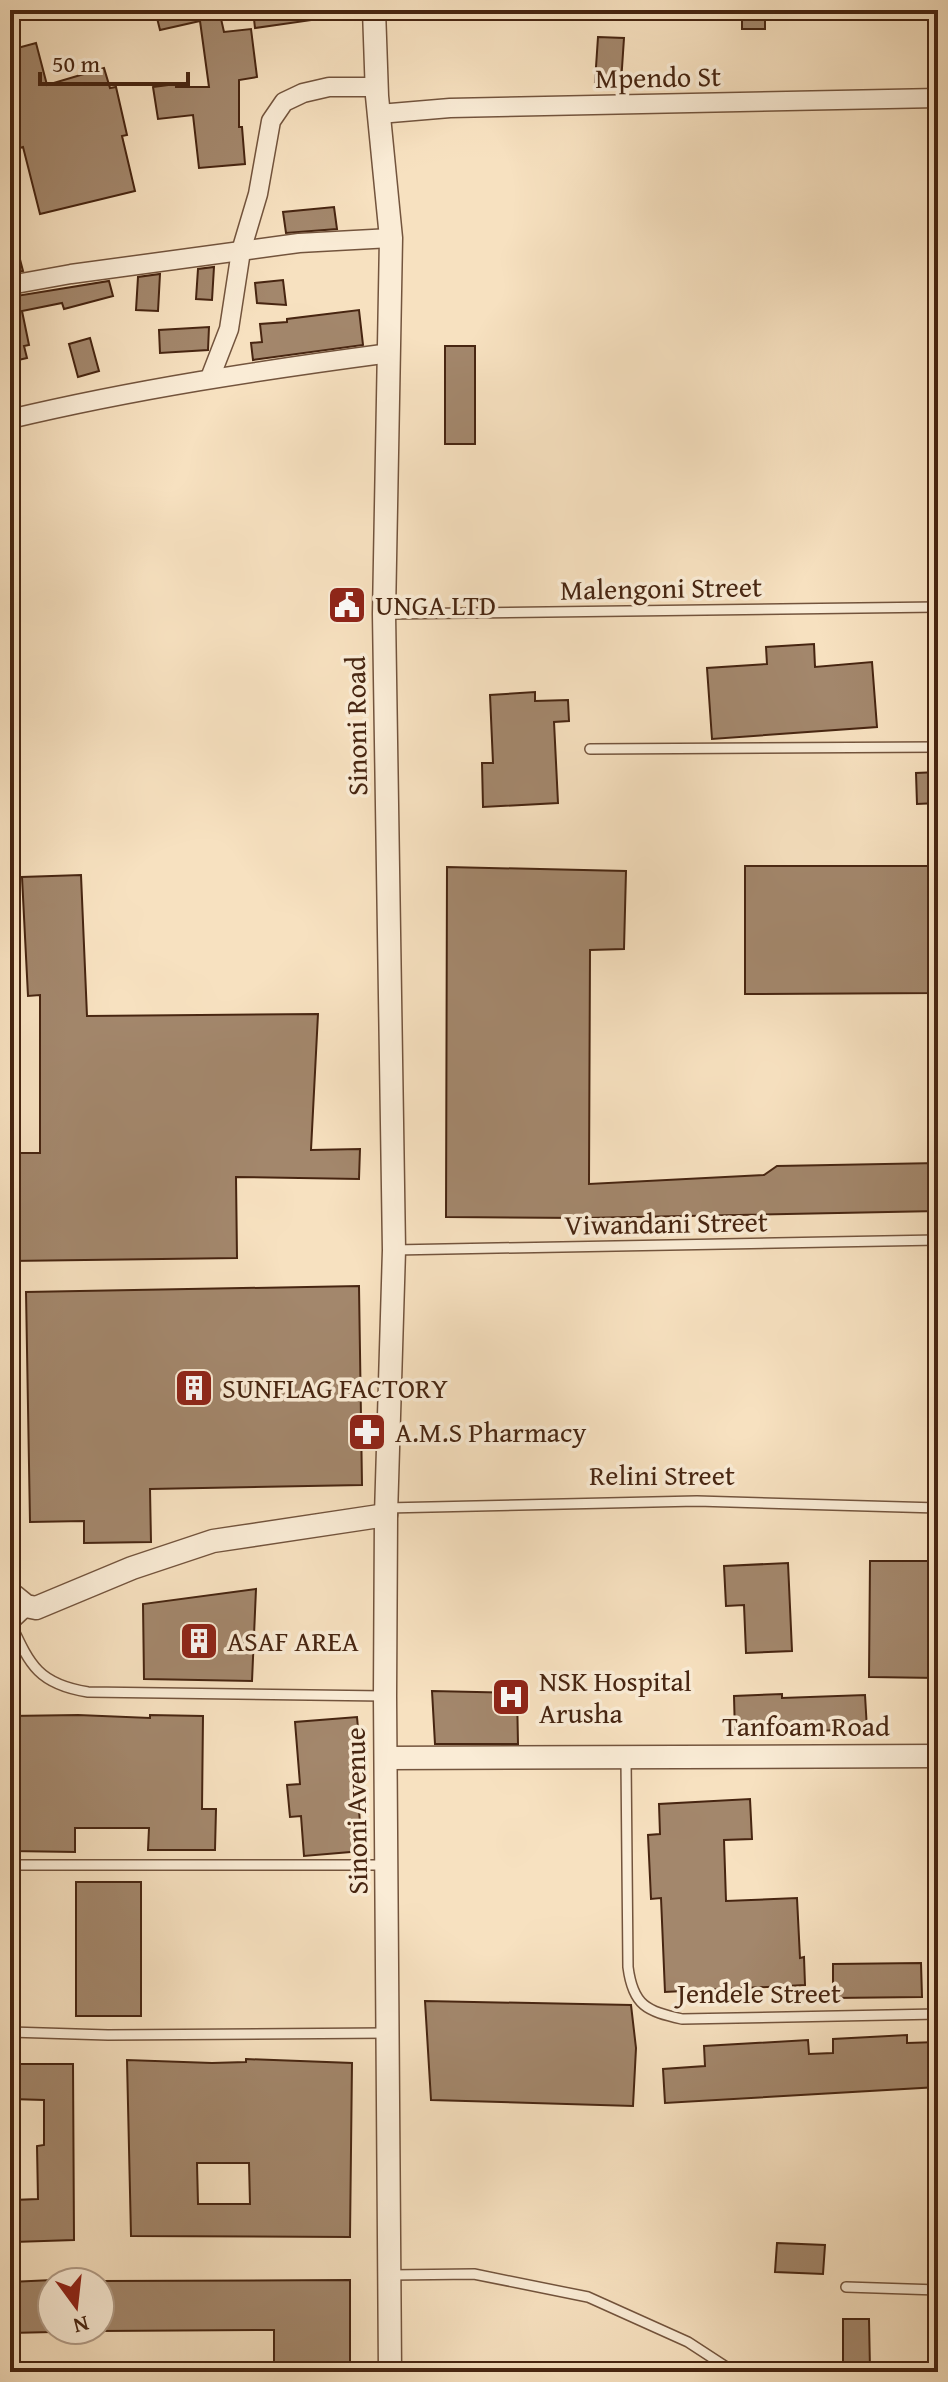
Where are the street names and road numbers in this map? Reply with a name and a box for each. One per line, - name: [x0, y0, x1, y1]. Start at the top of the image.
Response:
- street label: Mpendo St: [595, 55, 721, 98]
- street label: Malengoni Street: [560, 565, 762, 610]
- street label: Sinoni Road: [334, 656, 377, 796]
- street label: Viwandani Street: [564, 1200, 768, 1245]
- street label: Relini Street: [589, 1454, 735, 1495]
- street label: Tanfoam Road: [722, 1705, 890, 1746]
- street label: Sinoni Avenue: [334, 1727, 377, 1895]
- street label: Jendele Street: [674, 1972, 841, 2013]

